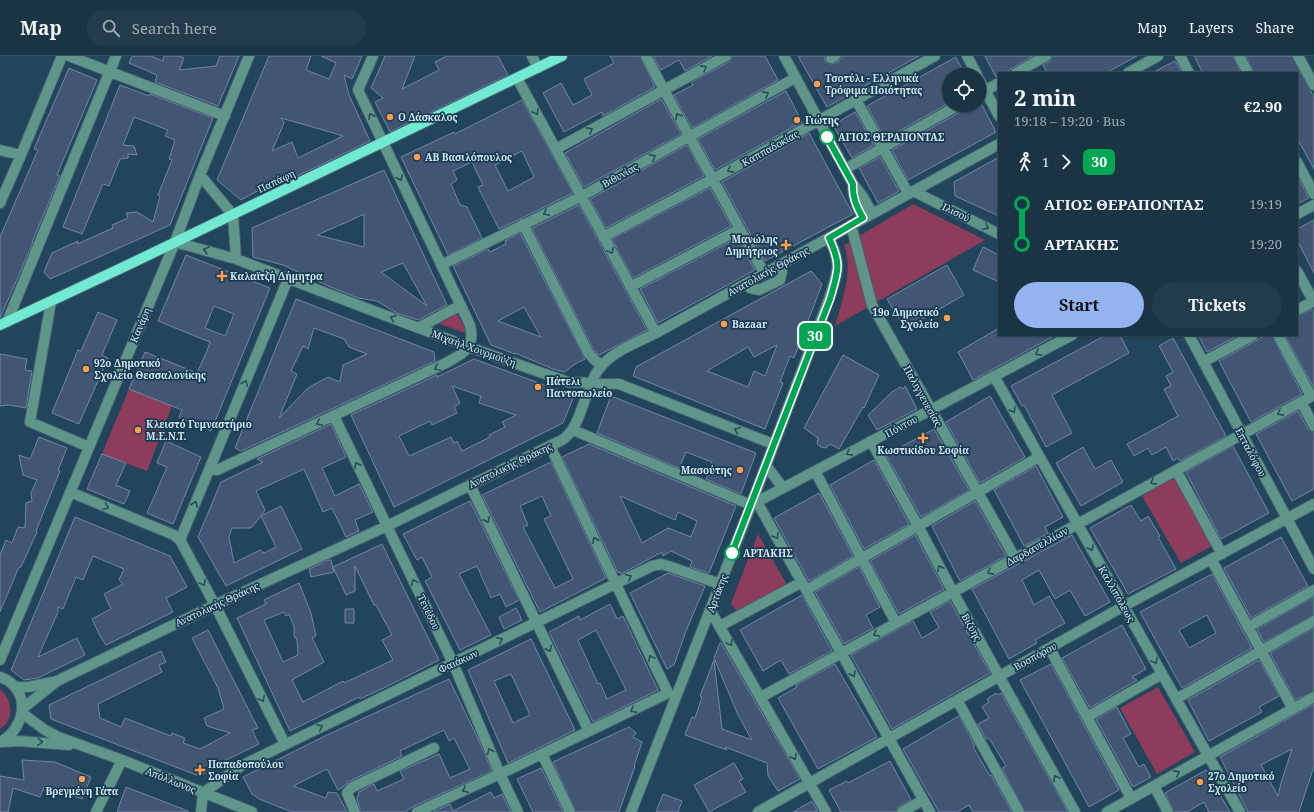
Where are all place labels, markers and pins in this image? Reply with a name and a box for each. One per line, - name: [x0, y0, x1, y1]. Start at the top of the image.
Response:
- place label: Τσοτύλι - Ελληνικά Τρόφιμα Ποιότητας: [825, 71, 922, 97]
- marker: Τσοτύλι - Ελληνικά Τρόφιμα Ποιότητας: [812, 79, 822, 89]
- place label: Ο Δάσκαλος: [398, 110, 458, 124]
- marker: Ο Δάσκαλος: [385, 112, 395, 122]
- place label: Γιώτης: [805, 113, 839, 127]
- marker: Γιώτης: [792, 115, 802, 125]
- marker: ΑΓΙΟΣ ΘΕΡΑΠΟΝΤΑΣ: [819, 129, 835, 145]
- place label: ΑΓΙΟΣ ΘΕΡΑΠΟΝΤΑΣ: [838, 130, 945, 144]
- place label: ΑΒ Βασιλόπουλος: [425, 150, 512, 164]
- marker: ΑΒ Βασιλόπουλος: [412, 152, 422, 162]
- place label: Μανώλης Δημήτριος: [726, 232, 778, 258]
- marker: Μανώλης Δημήτριος: [781, 240, 791, 250]
- place label: Καλαϊτζή Δήμητρα: [230, 269, 323, 283]
- marker: Καλαϊτζή Δήμητρα: [217, 271, 227, 281]
- place label: 19ο Δημοτικό Σχολείο: [872, 305, 939, 331]
- marker: 19ο Δημοτικό Σχολείο: [942, 313, 952, 323]
- place label: Bazaar: [732, 317, 768, 331]
- marker: Bazaar: [719, 319, 729, 329]
- place label: 92ο Δημοτικό Σχολείο Θεσσαλονίκης: [94, 356, 206, 382]
- marker: 92ο Δημοτικό Σχολείο Θεσσαλονίκης: [81, 364, 91, 374]
- place label: Πάτελι Παντοπωλείο: [546, 374, 612, 400]
- marker: Πάτελι Παντοπωλείο: [533, 382, 543, 392]
- place label: Κλειστό Γυμναστήριο Μ.Ε.Ν.Τ.: [146, 417, 252, 443]
- marker: Κλειστό Γυμναστήριο Μ.Ε.Ν.Τ.: [133, 425, 143, 435]
- marker: Κωστικίδου Σοφία: [918, 433, 928, 443]
- place label: Κωστικίδου Σοφία: [877, 443, 969, 457]
- place label: Μασούτης: [681, 463, 732, 477]
- marker: Μασούτης: [735, 465, 745, 475]
- marker: ΑΡΤΑΚΗΣ: [724, 545, 740, 561]
- place label: ΑΡΤΑΚΗΣ: [743, 546, 793, 560]
- place label: Παπαδοπούλου Σοφία: [208, 757, 284, 783]
- marker: Παπαδοπούλου Σοφία: [195, 765, 205, 775]
- place label: 27ο Δημοτικό Σχολείο: [1208, 769, 1275, 795]
- marker: Βρεγμένη Γάτα: [77, 774, 87, 784]
- marker: 27ο Δημοτικό Σχολείο: [1195, 777, 1205, 787]
- place label: Βρεγμένη Γάτα: [46, 784, 119, 798]

